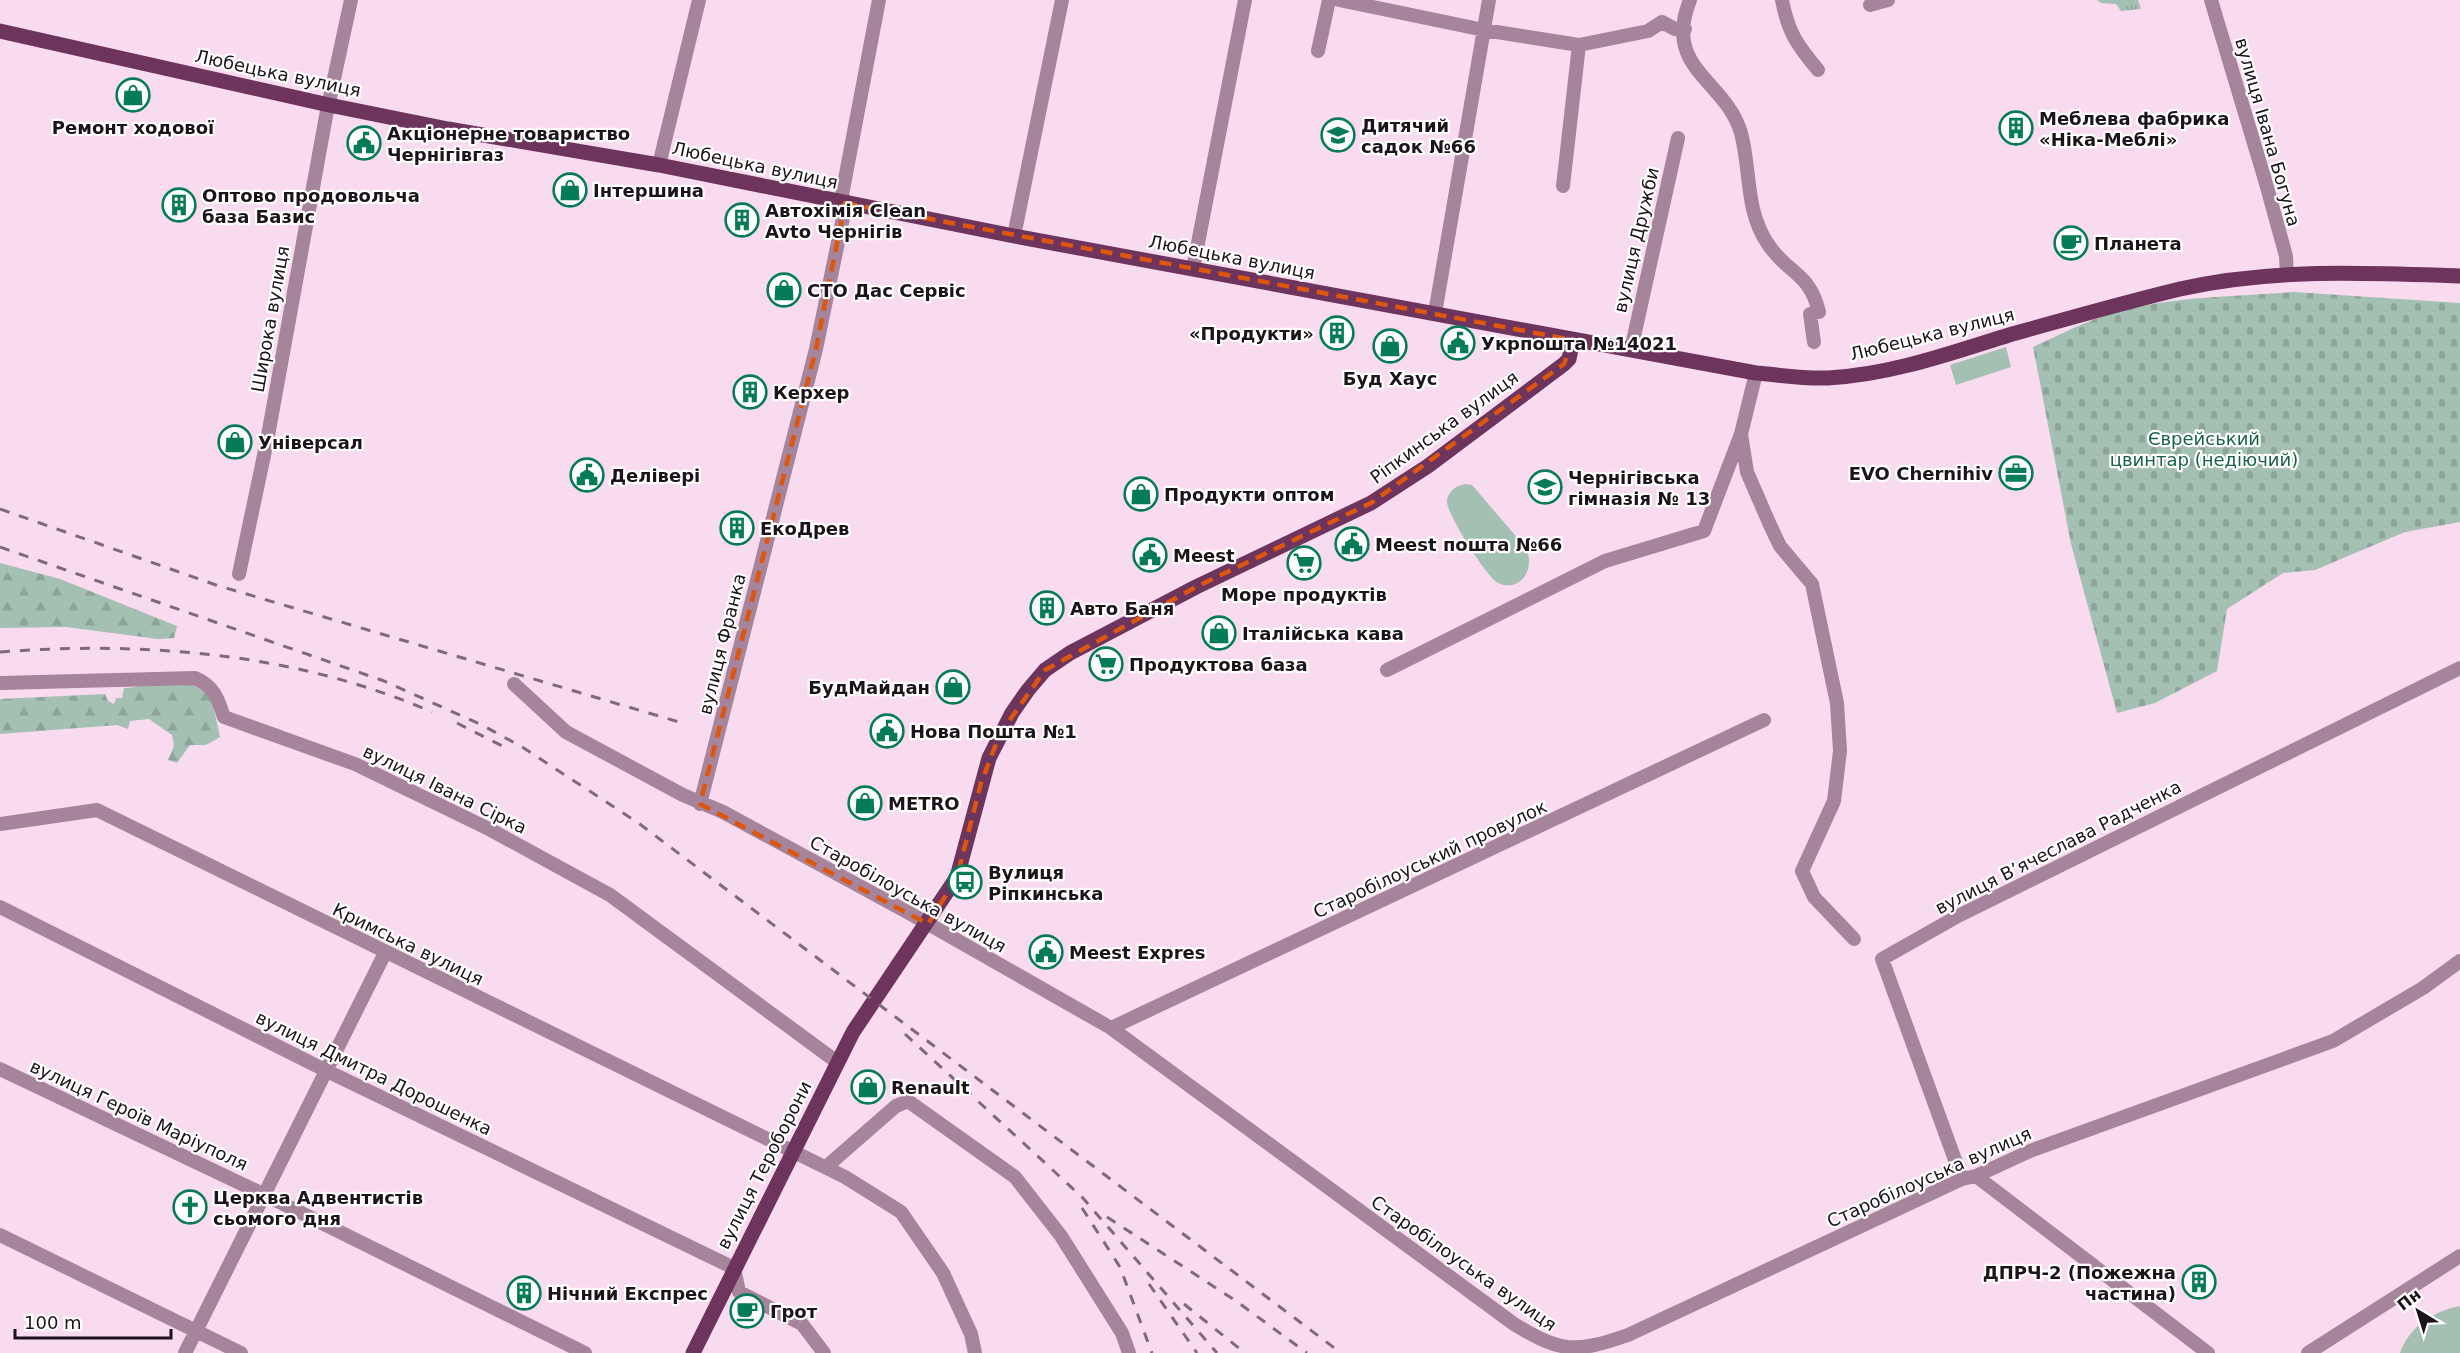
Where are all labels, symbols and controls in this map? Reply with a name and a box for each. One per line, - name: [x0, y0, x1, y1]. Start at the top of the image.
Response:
- street label: вулиця Івана Богуна: [2231, 35, 2305, 229]
- street label: Любецька вулиця: [193, 45, 363, 101]
- shop icon: Ремонт ходової: [115, 77, 151, 113]
- place label: Меблева фабрика «Ніка-Меблі»: [2039, 108, 2229, 150]
- building icon: Меблева фабрика «Ніка-Меблі»: [1998, 110, 2034, 146]
- place label: Дитячий садок №66: [1361, 115, 1476, 157]
- place label: Ремонт ходової: [52, 117, 214, 138]
- school or university icon: Дитячий садок №66: [1320, 117, 1356, 153]
- place label: Акціонерне товариство Чернігівгаз: [387, 123, 630, 165]
- public building icon: Акціонерне товариство Чернігівгаз: [346, 125, 382, 161]
- street label: Любецька вулиця: [670, 137, 840, 193]
- street label: вулиця Дружби: [1609, 165, 1663, 315]
- shop icon: Інтершина: [552, 172, 588, 208]
- place label: Інтершина: [593, 180, 704, 201]
- place label: Оптово продовольча база Базис: [202, 185, 420, 227]
- building icon: Оптово продовольча база Базис: [161, 187, 197, 223]
- place label: Автохімія Clean Avto Чернігів: [765, 200, 926, 242]
- building icon: Автохімія Clean Avto Чернігів: [724, 202, 760, 238]
- cafe icon: Планета: [2053, 225, 2089, 261]
- street label: Любецька вулиця: [1147, 231, 1317, 283]
- place label: Планета: [2094, 233, 2182, 254]
- street label: Широка вулиця: [247, 244, 293, 394]
- shop icon: СТО Дас Сервіс: [766, 272, 802, 308]
- place label: СТО Дас Сервіс: [807, 280, 966, 301]
- street label: Любецька вулиця: [1848, 303, 2016, 365]
- building icon: «Продукти»: [1319, 315, 1355, 351]
- place label: «Продукти»: [1189, 323, 1314, 344]
- public building icon: Укрпошта №14021: [1440, 325, 1476, 361]
- shop icon: Буд Хаус: [1372, 328, 1408, 364]
- place label: Укрпошта №14021: [1481, 333, 1677, 354]
- street label: Ріпкинська вулиця: [1366, 366, 1522, 488]
- place label: Буд Хаус: [1343, 368, 1437, 389]
- building icon: Керхер: [732, 374, 768, 410]
- place label: Керхер: [773, 382, 850, 403]
- shop icon: Універсал: [217, 424, 253, 460]
- park label: Єврейський цвинтар (недіючий): [2110, 428, 2298, 470]
- place label: Універсал: [258, 432, 363, 453]
- office icon: EVO Chernihiv: [1998, 455, 2034, 491]
- public building icon: Делівері: [569, 457, 605, 493]
- place label: EVO Chernihiv: [1849, 463, 1993, 484]
- place label: Делівері: [610, 465, 700, 486]
- place label: Чернігівська гімназія № 13: [1568, 467, 1710, 509]
- school or university icon: Чернігівська гімназія № 13: [1527, 469, 1563, 505]
- shop icon: Продукти оптом: [1123, 476, 1159, 512]
- place label: Продукти оптом: [1164, 484, 1334, 505]
- building icon: ЕкоДрев: [719, 510, 755, 546]
- place label: ЕкоДрев: [760, 518, 849, 539]
- public building icon: Meest пошта №66: [1334, 526, 1370, 562]
- place label: Meest пошта №66: [1375, 534, 1562, 555]
- public building icon: Meest: [1132, 537, 1168, 573]
- place label: Meest: [1173, 545, 1235, 566]
- supermarket icon: Море продуктів: [1286, 545, 1322, 581]
- street label: вулиця Франка: [694, 571, 750, 717]
- place label: Море продуктів: [1221, 584, 1387, 605]
- building icon: Авто Баня: [1029, 590, 1065, 626]
- place label: Авто Баня: [1070, 598, 1174, 619]
- shop icon: Італійська кава: [1201, 615, 1237, 651]
- place label: Італійська кава: [1242, 623, 1404, 644]
- supermarket icon: Продуктова база: [1088, 646, 1124, 682]
- place label: Продуктова база: [1129, 654, 1308, 675]
- shop icon: БудМайдан: [935, 669, 971, 705]
- place label: БудМайдан: [808, 677, 930, 698]
- public building icon: Нова Пошта №1: [869, 713, 905, 749]
- place label: Нова Пошта №1: [910, 721, 1077, 742]
- street label: вулиця Івана Сірка: [360, 740, 530, 838]
- street label: вулиця Вʼячеслава Радченка: [1931, 776, 2185, 918]
- shop icon: METRO: [847, 785, 883, 821]
- place label: METRO: [888, 793, 960, 814]
- street label: Старобілоуський провулок: [1310, 796, 1550, 922]
- street label: Старобілоуська вулиця: [806, 831, 1010, 957]
- place label: Вулиця Ріпкинська: [988, 862, 1103, 904]
- bus stop icon: Вулиця Ріпкинська: [947, 864, 983, 900]
- street label: Кримська вулиця: [329, 898, 487, 990]
- public building icon: Meest Expres: [1028, 934, 1064, 970]
- place label: Meest Expres: [1069, 942, 1206, 963]
- street label: вулиця Дмитра Дорошенка: [253, 1007, 495, 1139]
- street label: вулиця Героїв Маріуполя: [27, 1055, 251, 1175]
- shop icon: Renault: [850, 1069, 886, 1105]
- street label: вулиця Тероборони: [712, 1077, 816, 1253]
- place label: Renault: [891, 1077, 970, 1098]
- street label: Старобілоуська вулиця: [1824, 1122, 2034, 1232]
- place label: Церква Адвентистів сьомого дня: [213, 1187, 423, 1229]
- church icon: Церква Адвентистів сьомого дня: [172, 1189, 208, 1225]
- street label: Старобілоуська вулиця: [1367, 1191, 1561, 1335]
- place label: ДПРЧ-2 (Пожежна частина): [1983, 1262, 2176, 1304]
- building icon: ДПРЧ-2 (Пожежна частина): [2181, 1264, 2217, 1300]
- building icon: Нічний Експрес: [506, 1275, 542, 1311]
- north arrow: [2388, 1281, 2448, 1341]
- place label: Нічний Експрес: [547, 1283, 708, 1304]
- text: Пн: [2394, 1285, 2425, 1315]
- cafe icon: Грот: [729, 1293, 765, 1329]
- place label: Грот: [770, 1301, 818, 1322]
- scale bar: [15, 1302, 171, 1340]
- text: 100 m: [24, 1312, 82, 1333]

